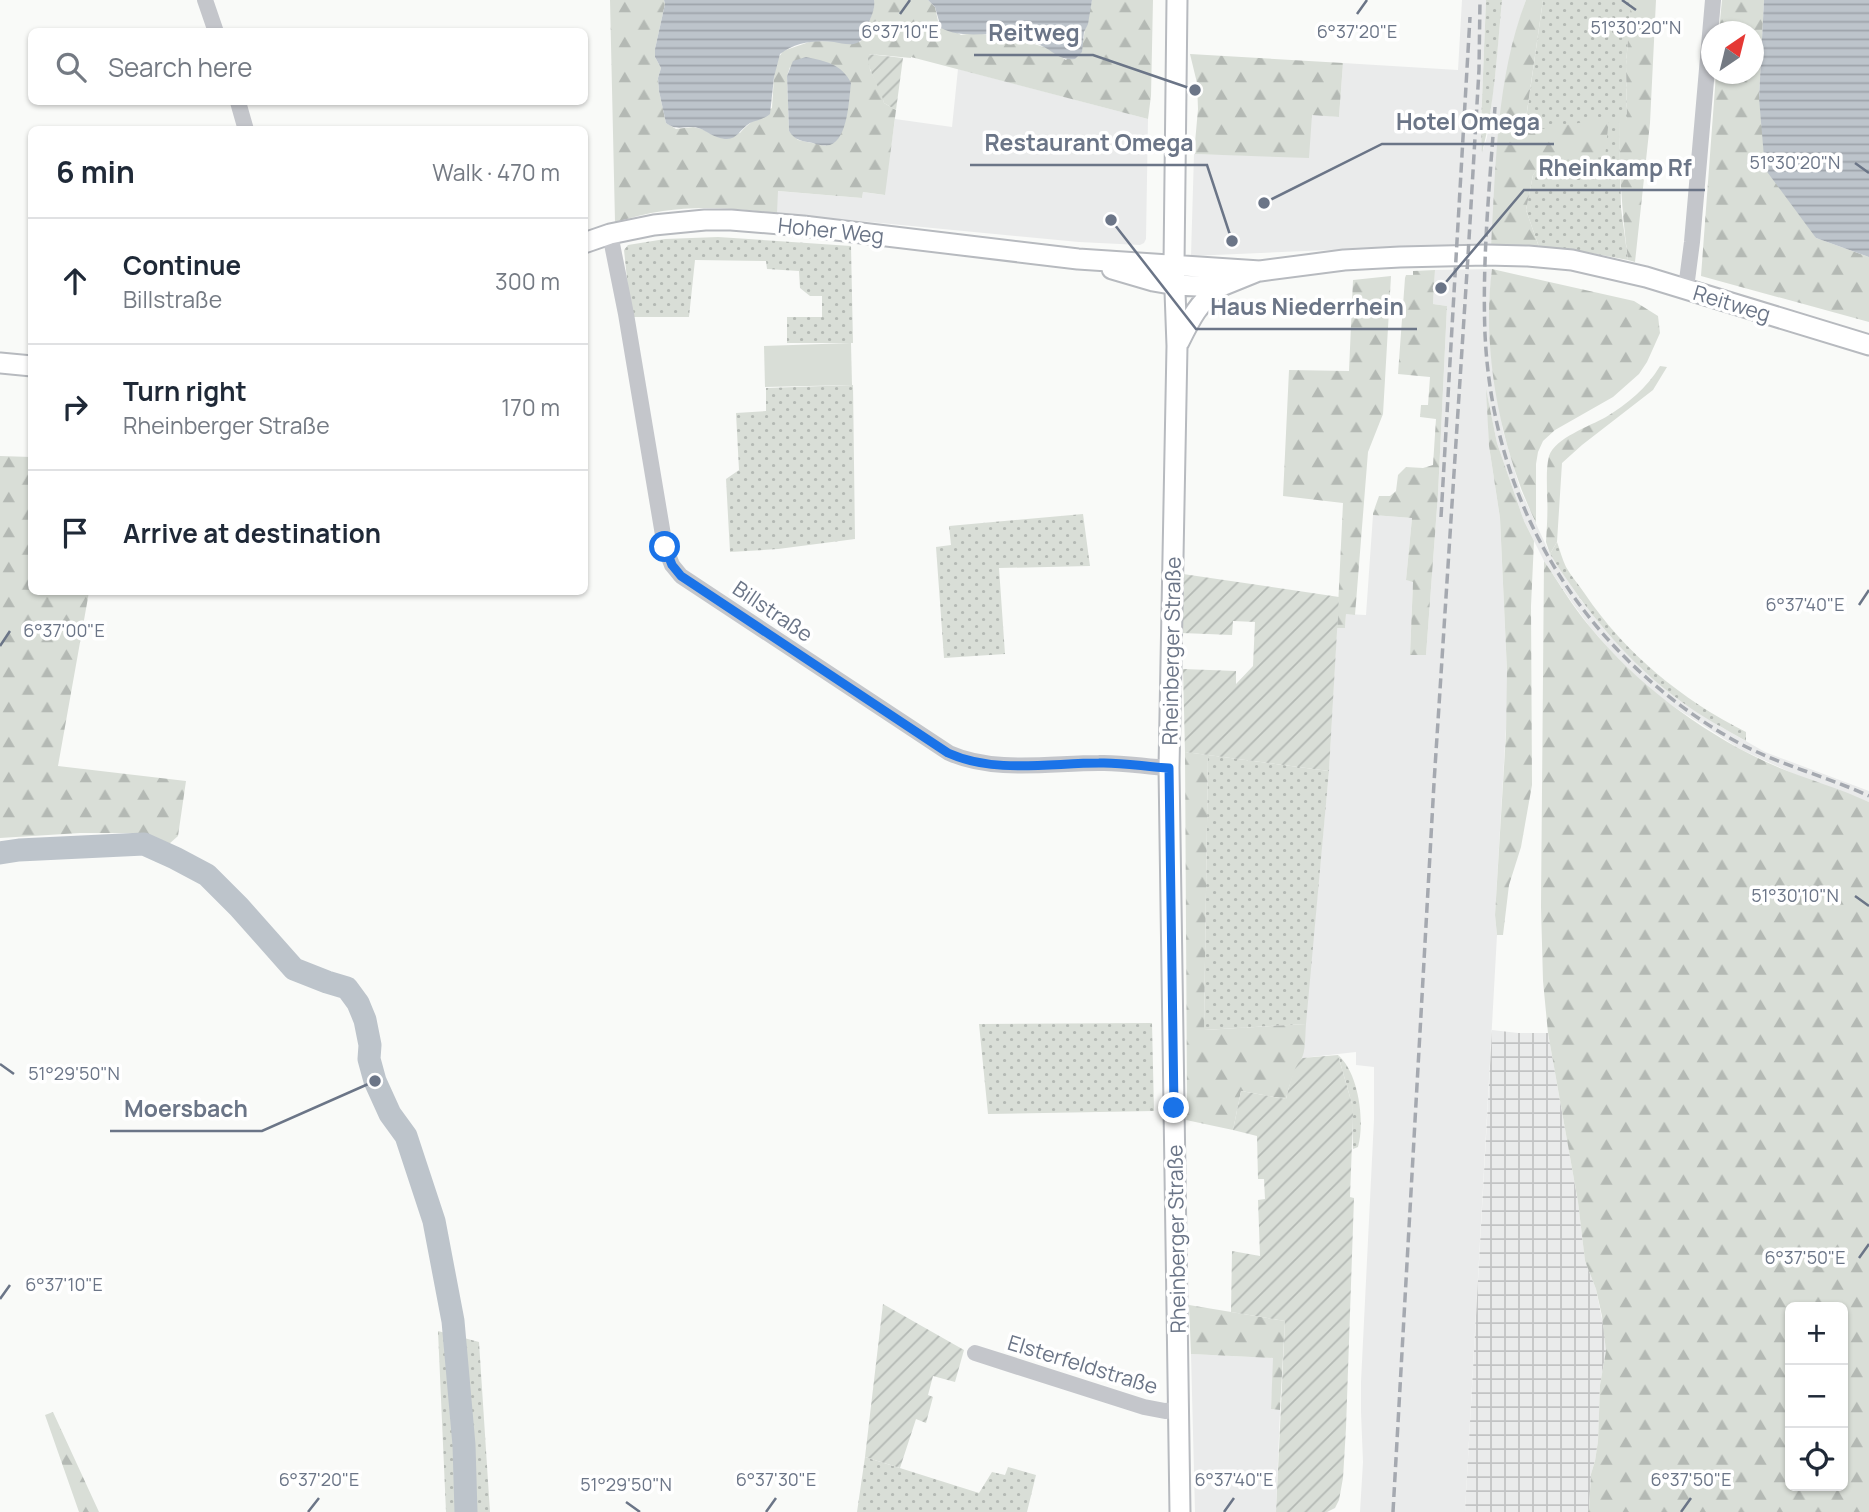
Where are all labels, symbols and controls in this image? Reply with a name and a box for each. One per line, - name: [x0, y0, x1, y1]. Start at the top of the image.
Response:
- callout: Reitweg: [974, 11, 1093, 55]
- text: 51°30'20"N: [1591, 15, 1681, 39]
- text: Reitweg: [988, 16, 1080, 48]
- text: 6°37'10"E: [861, 19, 939, 43]
- text: 6°37'20"E: [1317, 19, 1397, 43]
- north arrow: [1701, 21, 1764, 84]
- search box: [28, 28, 588, 105]
- icon: search: [52, 48, 90, 86]
- text: Search here: [108, 49, 253, 85]
- callout: Hotel Omega: [1382, 100, 1554, 144]
- text: Hotel Omega: [1396, 105, 1540, 137]
- callout: Restaurant Omega: [970, 121, 1207, 165]
- text: Restaurant Omega: [984, 126, 1194, 158]
- callout: Rheinkamp Rf: [1524, 146, 1705, 190]
- text: 51°30'20"N: [1750, 150, 1840, 174]
- text: 6 min: [56, 151, 135, 192]
- text: Rheinkamp Rf: [1538, 151, 1692, 183]
- text: Walk · 470 m: [432, 156, 560, 188]
- street label: Hoher Weg: [777, 211, 885, 249]
- text: Continue: [123, 247, 241, 283]
- icon: ahead: [56, 262, 94, 300]
- text: 300 m: [495, 265, 560, 297]
- street label: Reitweg: [1690, 278, 1774, 328]
- text: Billstraße: [123, 283, 222, 315]
- callout: Haus Niederrhein: [1196, 285, 1417, 329]
- text: Haus Niederrhein: [1210, 290, 1404, 322]
- text: Turn right: [123, 373, 247, 409]
- icon: right: [56, 388, 94, 426]
- text: 170 m: [501, 391, 560, 423]
- text: Rheinberger Straße: [123, 409, 330, 441]
- icon: arrive: [56, 514, 94, 552]
- text: Arrive at destination: [123, 515, 381, 551]
- route start: [649, 531, 680, 562]
- street label: Rheinberger Straße: [1155, 556, 1187, 746]
- street label: Billstraße: [728, 574, 818, 648]
- text: 6°37'40"E: [1766, 592, 1844, 616]
- text: 6°37'00"E: [23, 618, 105, 642]
- text: 51°30'10"N: [1751, 883, 1839, 907]
- text: 51°29'50"N: [28, 1061, 120, 1085]
- callout: Moersbach: [110, 1087, 262, 1131]
- text: Moersbach: [124, 1092, 248, 1124]
- route end: [1158, 1092, 1189, 1123]
- street label: Rheinberger Straße: [1160, 1144, 1192, 1334]
- text: 6°37'50"E: [1765, 1245, 1845, 1269]
- text: 6°37'10"E: [25, 1272, 103, 1296]
- map controls: [1785, 1302, 1848, 1491]
- button: +: [1785, 1302, 1848, 1365]
- street label: Elsterfeldstraße: [1005, 1328, 1161, 1400]
- button: −: [1785, 1365, 1848, 1428]
- button: locate: [1785, 1428, 1848, 1491]
- text: 6°37'20"E: [279, 1467, 359, 1491]
- text: 6°37'30"E: [736, 1467, 816, 1491]
- text: 6°37'40"E: [1195, 1467, 1273, 1491]
- text: 6°37'50"E: [1651, 1467, 1731, 1491]
- text: 51°29'50"N: [580, 1472, 672, 1496]

